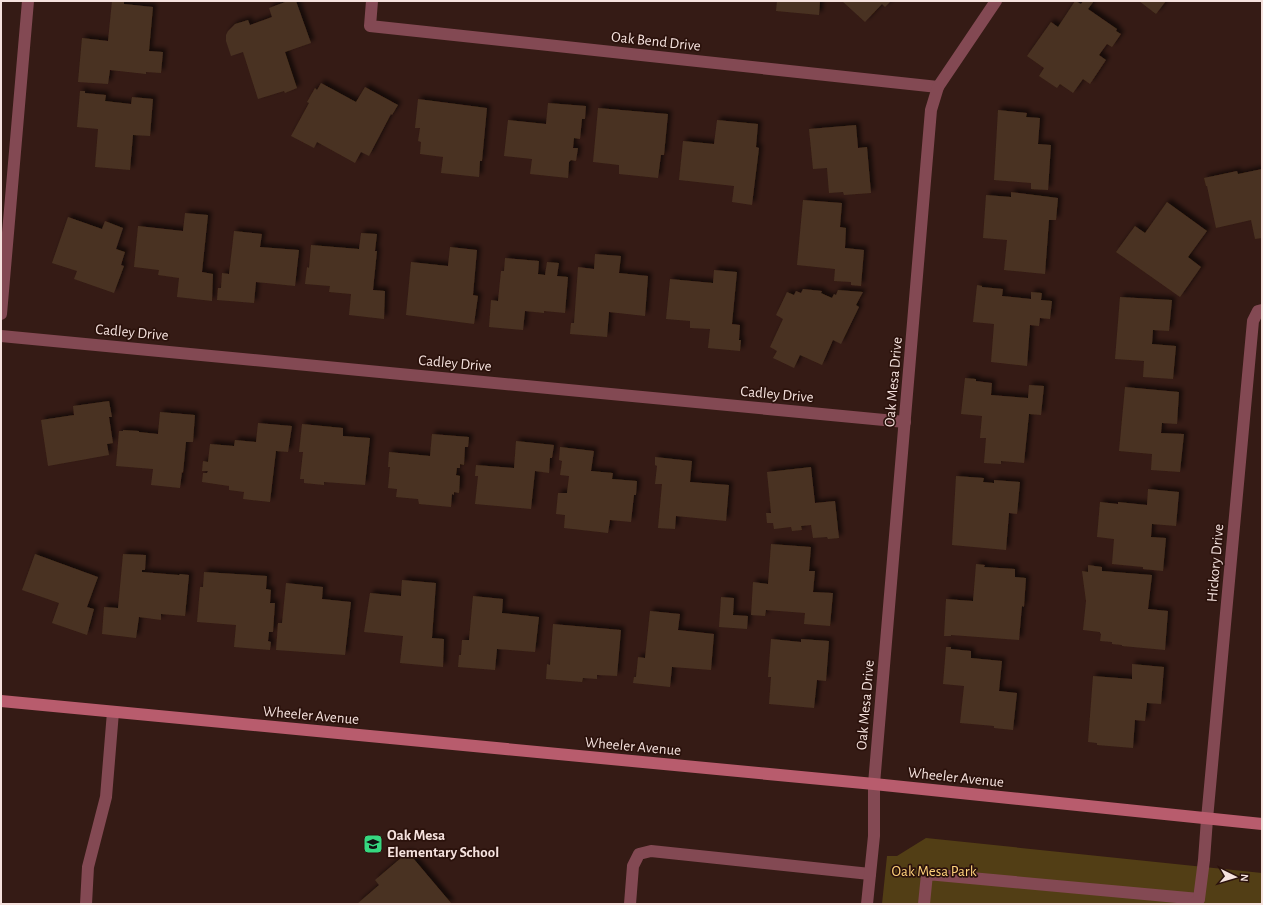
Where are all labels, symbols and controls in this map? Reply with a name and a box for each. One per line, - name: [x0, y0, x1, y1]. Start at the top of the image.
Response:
- street label: Oak Bend Drive: [611, 29, 701, 54]
- street label: Cadley Drive: [95, 322, 169, 343]
- street label: Oak Mesa Drive: [882, 336, 905, 428]
- street label: Cadley Drive: [418, 353, 492, 374]
- street label: Cadley Drive: [740, 384, 814, 405]
- street label: Hickory Drive: [1205, 523, 1226, 603]
- street label: Oak Mesa Drive: [854, 659, 877, 751]
- street label: Wheeler Avenue: [262, 704, 360, 727]
- street label: Wheeler Avenue: [584, 735, 682, 758]
- street label: Wheeler Avenue: [907, 765, 1005, 790]
- place label: Oak Mesa Elementary School: [387, 828, 499, 860]
- school or university icon: Oak Mesa Elementary School: [362, 833, 384, 855]
- north arrow: [1215, 857, 1255, 897]
- park label: Oak Mesa Park: [891, 864, 977, 879]
- text: N: [1239, 874, 1250, 882]

